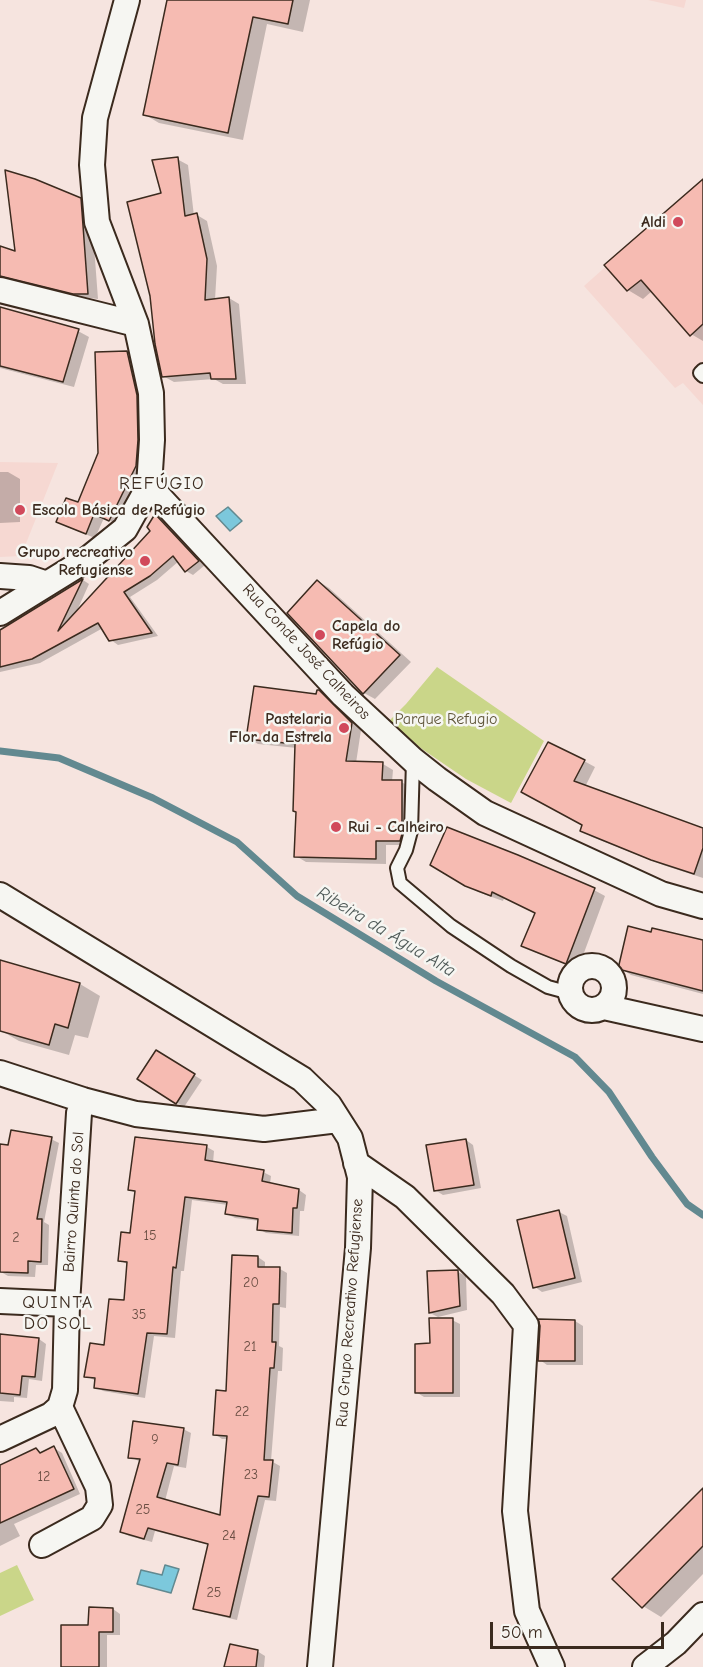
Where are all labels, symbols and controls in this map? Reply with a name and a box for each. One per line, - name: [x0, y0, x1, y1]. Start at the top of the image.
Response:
- place label: Aldi: [641, 212, 666, 232]
- marker: Aldi: [671, 215, 685, 229]
- district label: REFÚGIO: [119, 473, 205, 495]
- place label: Escola Básica de Refúgio: [32, 500, 205, 520]
- marker: Escola Básica de Refúgio: [13, 503, 27, 517]
- place label: Grupo recreativo Refugiense: [17, 542, 133, 580]
- marker: Grupo recreativo Refugiense: [138, 554, 152, 568]
- street label: Rua Conde José Calheiros: [238, 580, 374, 724]
- place label: Capela do Refúgio: [332, 616, 400, 654]
- marker: Capela do Refúgio: [313, 628, 327, 642]
- place label: Pastelaria Flor da Estrela: [229, 709, 332, 747]
- park label: Parque Refugio: [395, 709, 497, 729]
- marker: Pastelaria Flor da Estrela: [337, 721, 351, 735]
- place label: Rui - Calheiro: [348, 817, 444, 837]
- marker: Rui - Calheiro: [329, 820, 343, 834]
- water label: Ribeira da Água Alta: [313, 882, 459, 982]
- street label: Bairro Quinta do Sol: [60, 1131, 88, 1273]
- street label: Rua Grupo Recreativo Refugiense: [332, 1198, 368, 1428]
- house number: 15: [143, 1228, 157, 1244]
- house number: 2: [12, 1230, 20, 1246]
- house number: 20: [243, 1275, 259, 1291]
- district label: QUINTA DO SOL: [22, 1292, 94, 1334]
- house number: 35: [132, 1307, 146, 1323]
- house number: 21: [244, 1339, 256, 1355]
- house number: 22: [235, 1404, 249, 1420]
- house number: 9: [151, 1432, 159, 1448]
- house number: 23: [244, 1467, 258, 1483]
- house number: 12: [38, 1469, 50, 1485]
- house number: 25: [136, 1502, 150, 1518]
- house number: 24: [222, 1528, 236, 1544]
- house number: 25: [207, 1585, 221, 1601]
- scale bar: [493, 1610, 667, 1648]
- text: 50 m: [501, 1622, 543, 1643]

